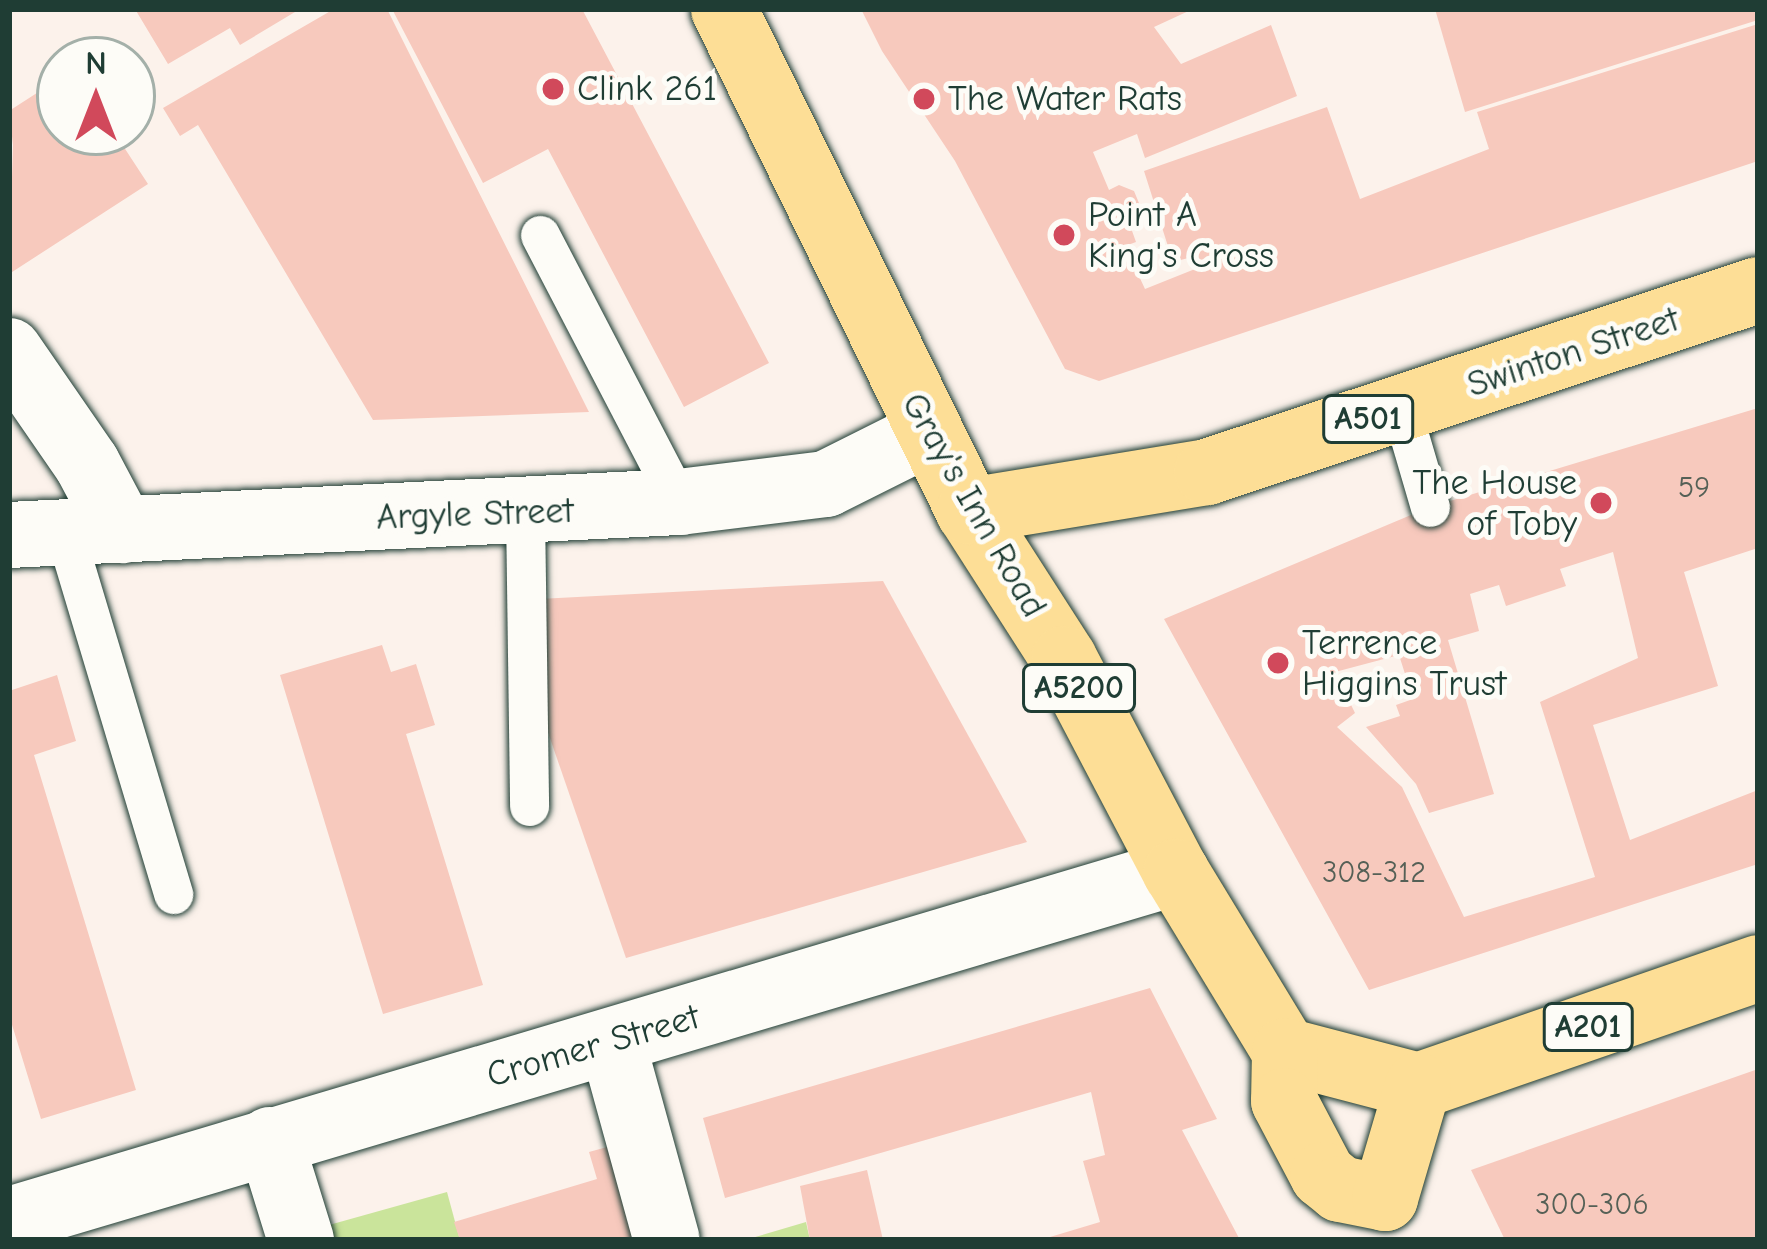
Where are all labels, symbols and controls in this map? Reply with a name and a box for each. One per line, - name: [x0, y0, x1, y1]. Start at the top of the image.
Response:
- north arrow: [36, 36, 156, 156]
- text: N: [85, 44, 107, 82]
- place label: Clink 261: [577, 67, 717, 111]
- marker: Clink 261: [540, 76, 566, 102]
- place label: The Water Rats: [948, 77, 1182, 121]
- marker: The Water Rats: [911, 86, 937, 112]
- place label: Point A King's Cross: [1088, 192, 1274, 277]
- marker: Point A King's Cross: [1051, 222, 1077, 248]
- street label: Swinton Street: [1462, 297, 1684, 407]
- street label: Gray's Inn Road: [892, 385, 1056, 625]
- road number: A501: [1320, 392, 1416, 446]
- place label: The House of Toby: [1412, 460, 1577, 545]
- house number: 59: [1678, 470, 1710, 506]
- street label: Argyle Street: [376, 489, 574, 539]
- marker: The House of Toby: [1588, 490, 1614, 516]
- place label: Terrence Higgins Trust: [1302, 620, 1506, 705]
- marker: Terrence Higgins Trust: [1265, 650, 1291, 676]
- road number: A5200: [1022, 661, 1136, 715]
- house number: 308-312: [1322, 855, 1426, 891]
- street label: Cromer Street: [482, 995, 704, 1097]
- road number: A201: [1540, 1000, 1636, 1054]
- house number: 300-306: [1535, 1187, 1649, 1223]

